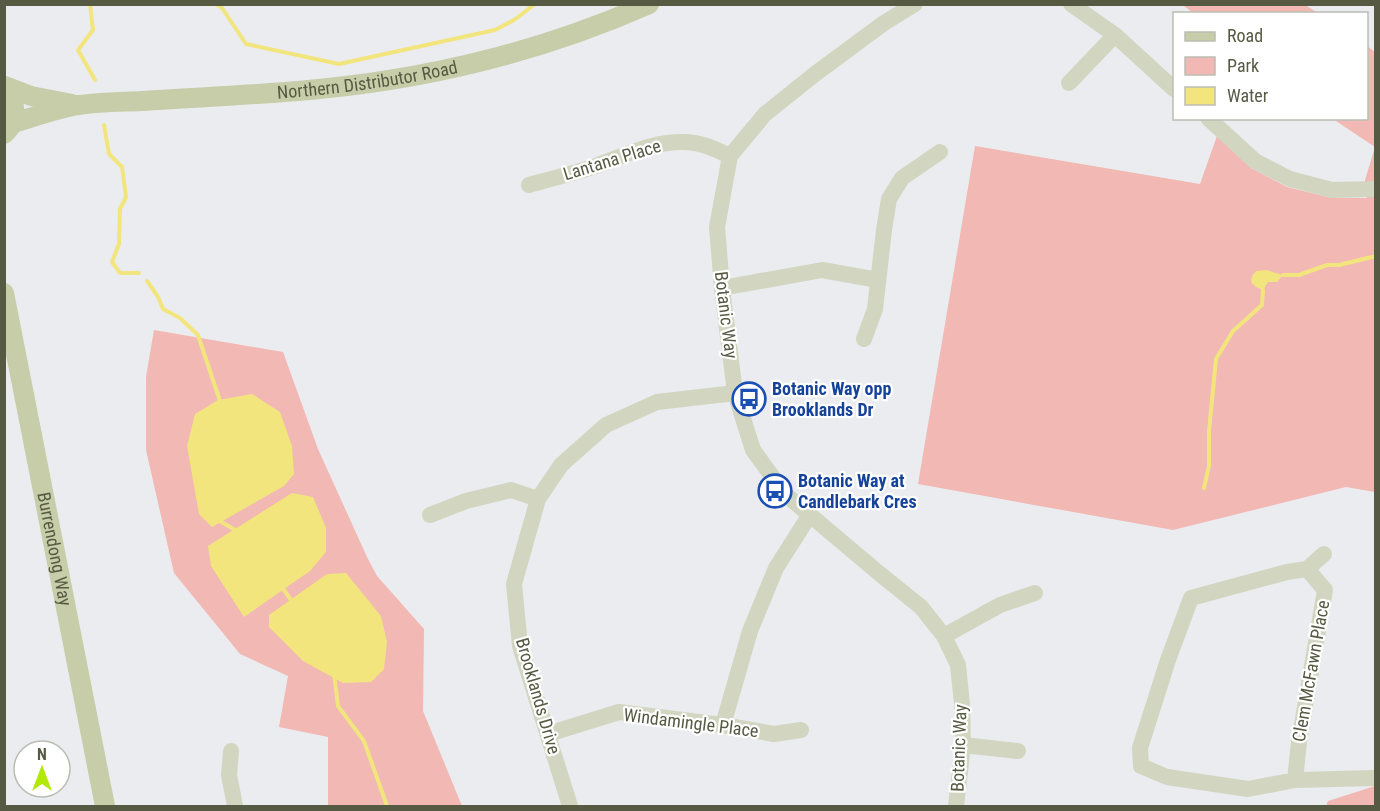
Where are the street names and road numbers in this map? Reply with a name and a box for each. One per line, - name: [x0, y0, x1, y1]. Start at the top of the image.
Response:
- street label: Northern Distributor Road: [276, 56, 459, 103]
- street label: Lantana Place: [561, 135, 663, 184]
- street label: Botanic Way: [711, 270, 742, 360]
- street label: Burrendong Way: [33, 490, 76, 608]
- street label: Clem McFawn Place: [1288, 598, 1333, 743]
- street label: Brooklands Drive: [512, 635, 565, 756]
- street label: Botanic Way: [946, 703, 971, 792]
- street label: Windamingle Place: [622, 704, 760, 741]

